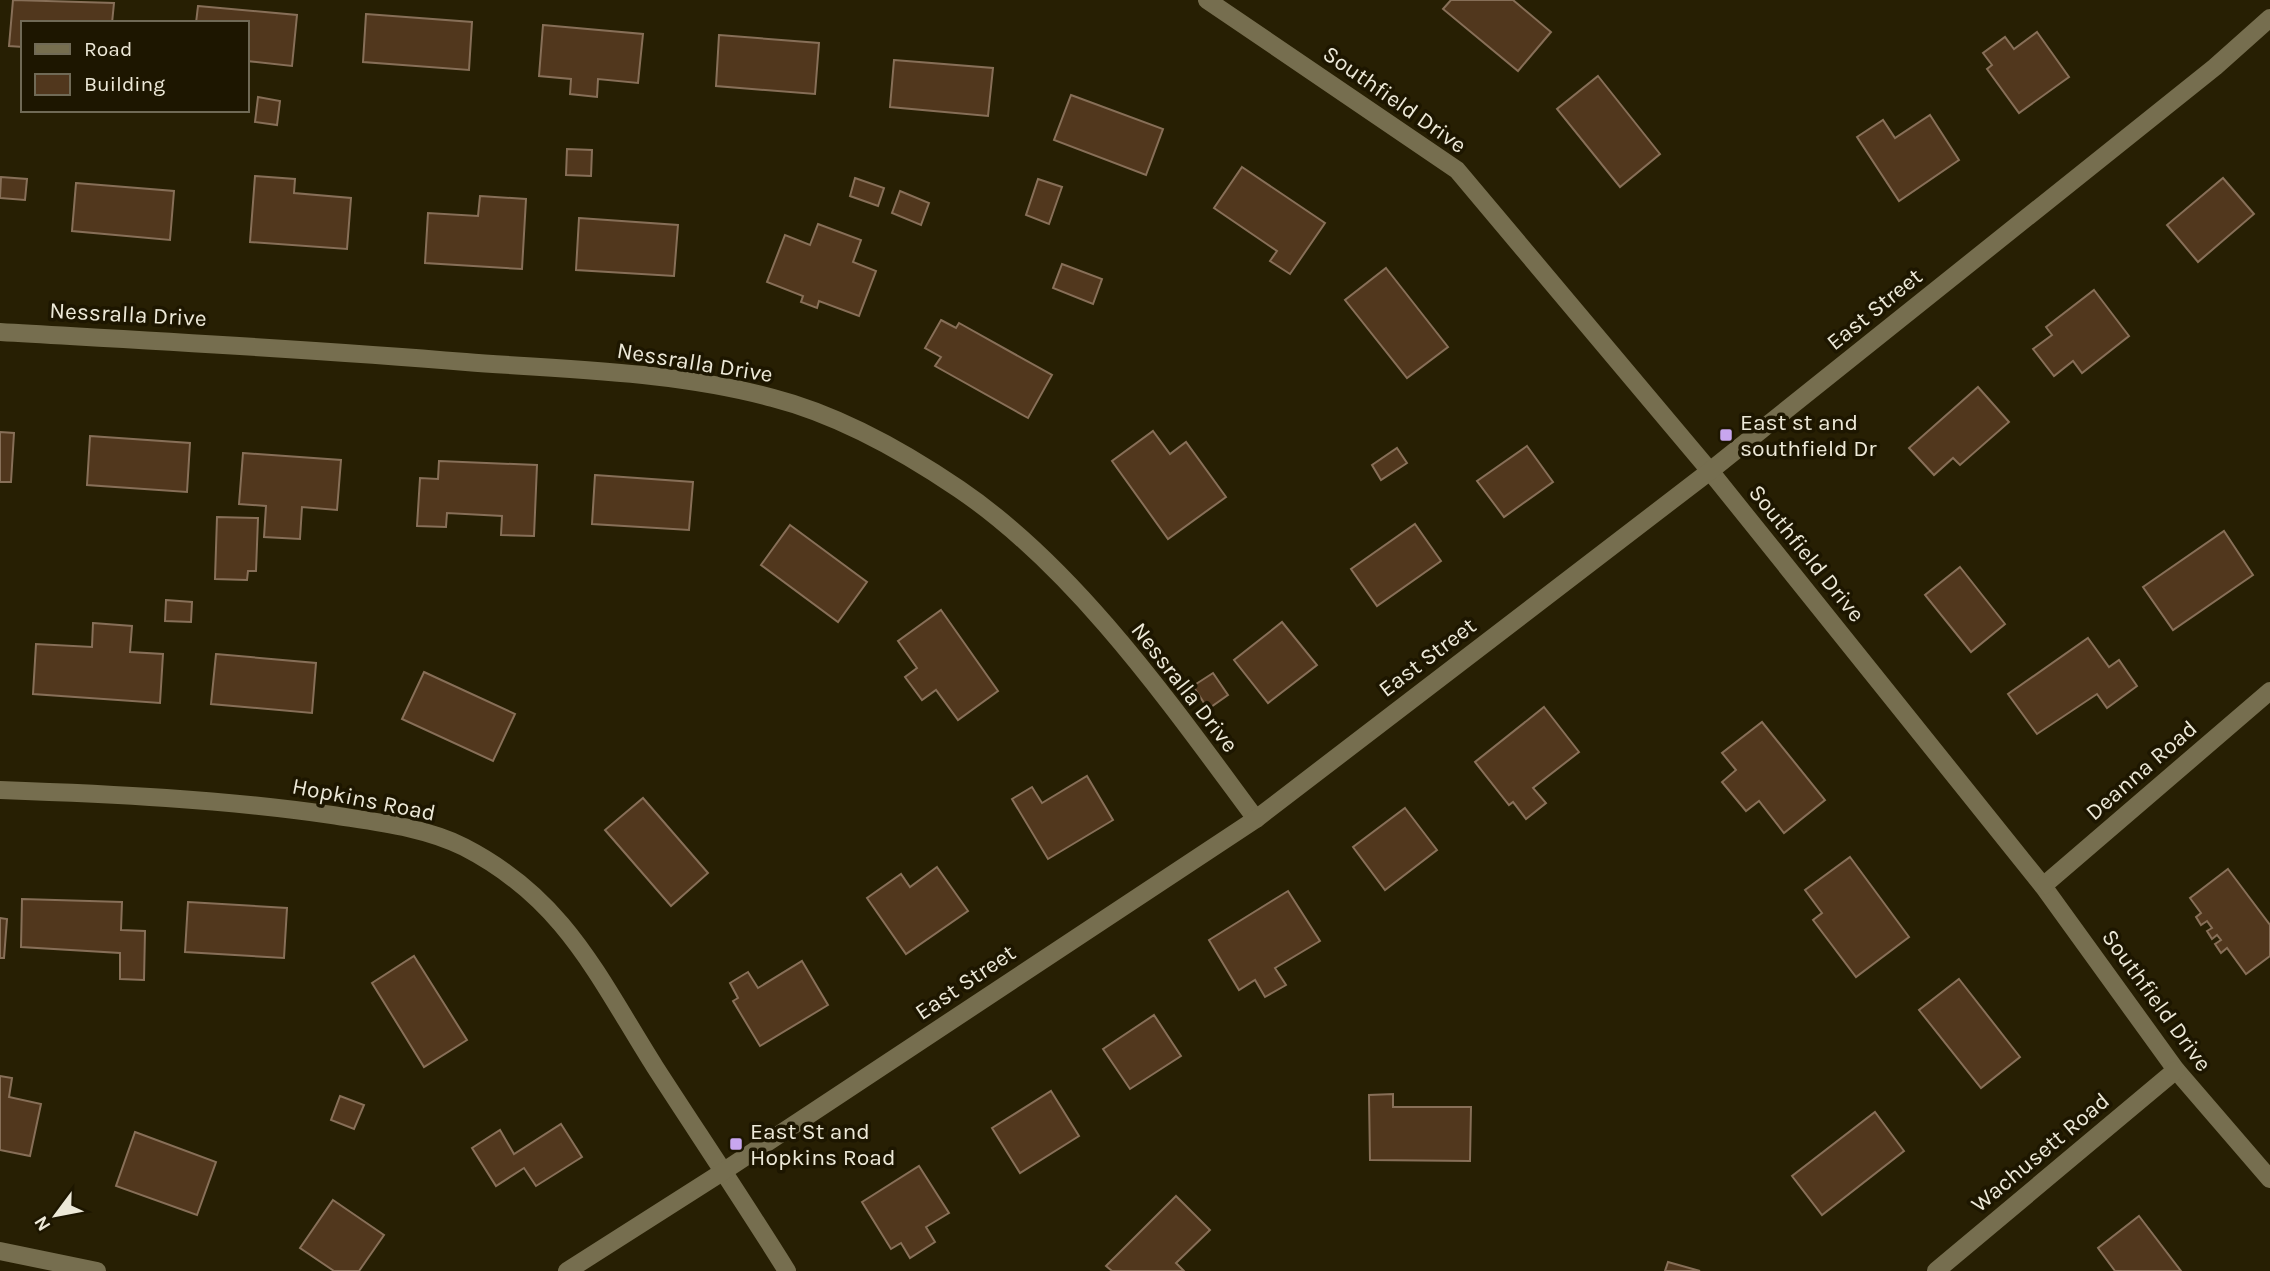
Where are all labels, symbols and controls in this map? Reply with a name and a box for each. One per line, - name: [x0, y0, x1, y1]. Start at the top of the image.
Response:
- legend: [21, 21, 248, 112]
- text: Road: [84, 37, 132, 61]
- street label: Southfield Drive: [1318, 40, 1472, 159]
- text: Building: [84, 72, 165, 96]
- street label: East Street: [1821, 263, 1928, 356]
- street label: Nessralla Drive: [49, 297, 207, 332]
- street label: Nessralla Drive: [615, 337, 775, 388]
- place label: East st and southfield Dr: [1740, 409, 1877, 462]
- marker: East st and southfield Dr: [1718, 427, 1734, 443]
- street label: Southfield Drive: [1743, 479, 1870, 627]
- street label: East Street: [1373, 612, 1482, 703]
- street label: Nessralla Drive: [1126, 617, 1244, 758]
- street label: Deanna Road: [2080, 715, 2202, 826]
- street label: Hopkins Road: [290, 772, 438, 827]
- street label: Southfield Drive: [2096, 924, 2217, 1076]
- street label: East Street: [910, 939, 1021, 1026]
- street label: Wachusett Road: [1966, 1087, 2115, 1218]
- place label: East St and Hopkins Road: [750, 1118, 896, 1171]
- marker: East St and Hopkins Road: [728, 1136, 744, 1152]
- north arrow: [21, 1180, 91, 1250]
- text: N: [29, 1212, 55, 1235]

